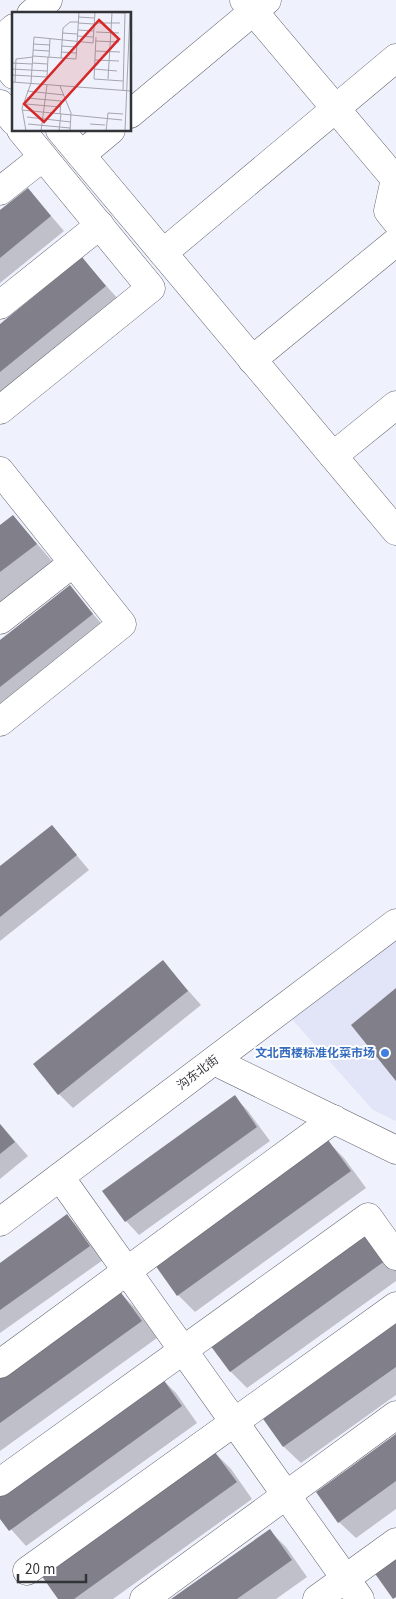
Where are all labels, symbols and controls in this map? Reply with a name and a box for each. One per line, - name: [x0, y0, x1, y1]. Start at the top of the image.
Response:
- inset map: [12, 12, 131, 131]
- place label: 文北西楼标准化菜市场: [255, 1045, 375, 1062]
- marker: 文北西楼标准化菜市场: [379, 1047, 391, 1059]
- street label: 沟东北街: [174, 1052, 222, 1094]
- scale bar: [18, 1552, 85, 1584]
- text: 20 m: [25, 1559, 55, 1580]

